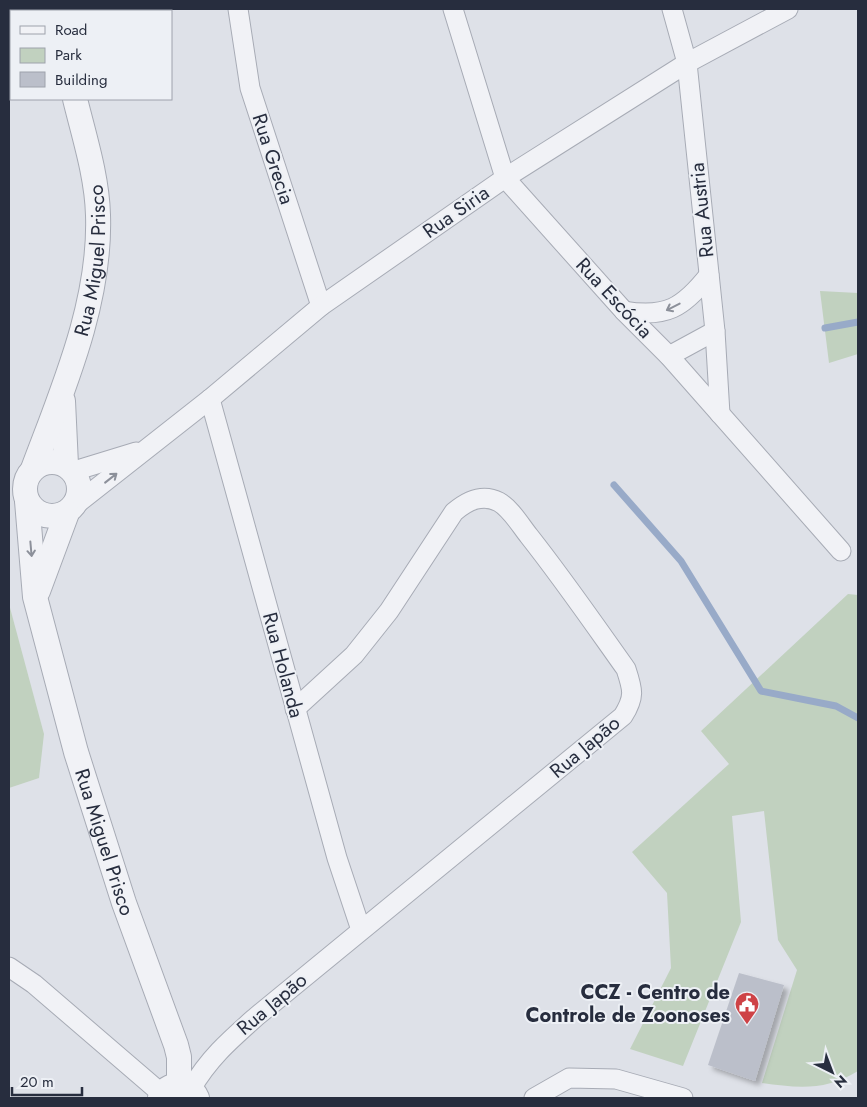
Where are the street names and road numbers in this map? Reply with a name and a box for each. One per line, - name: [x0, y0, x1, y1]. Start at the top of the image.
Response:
- street label: Rua Grecia: [245, 110, 301, 208]
- street label: Rua Austria: [683, 161, 721, 259]
- street label: Rua Siria: [417, 179, 495, 245]
- street label: Rua Miguel Prisco: [67, 183, 113, 339]
- street label: Rua Escócia: [569, 251, 659, 345]
- street label: Rua Holanda: [255, 609, 311, 721]
- street label: Rua Japão: [544, 709, 626, 785]
- street label: Rua Miguel Prisco: [68, 765, 142, 920]
- street label: Rua Japão: [231, 966, 313, 1042]

